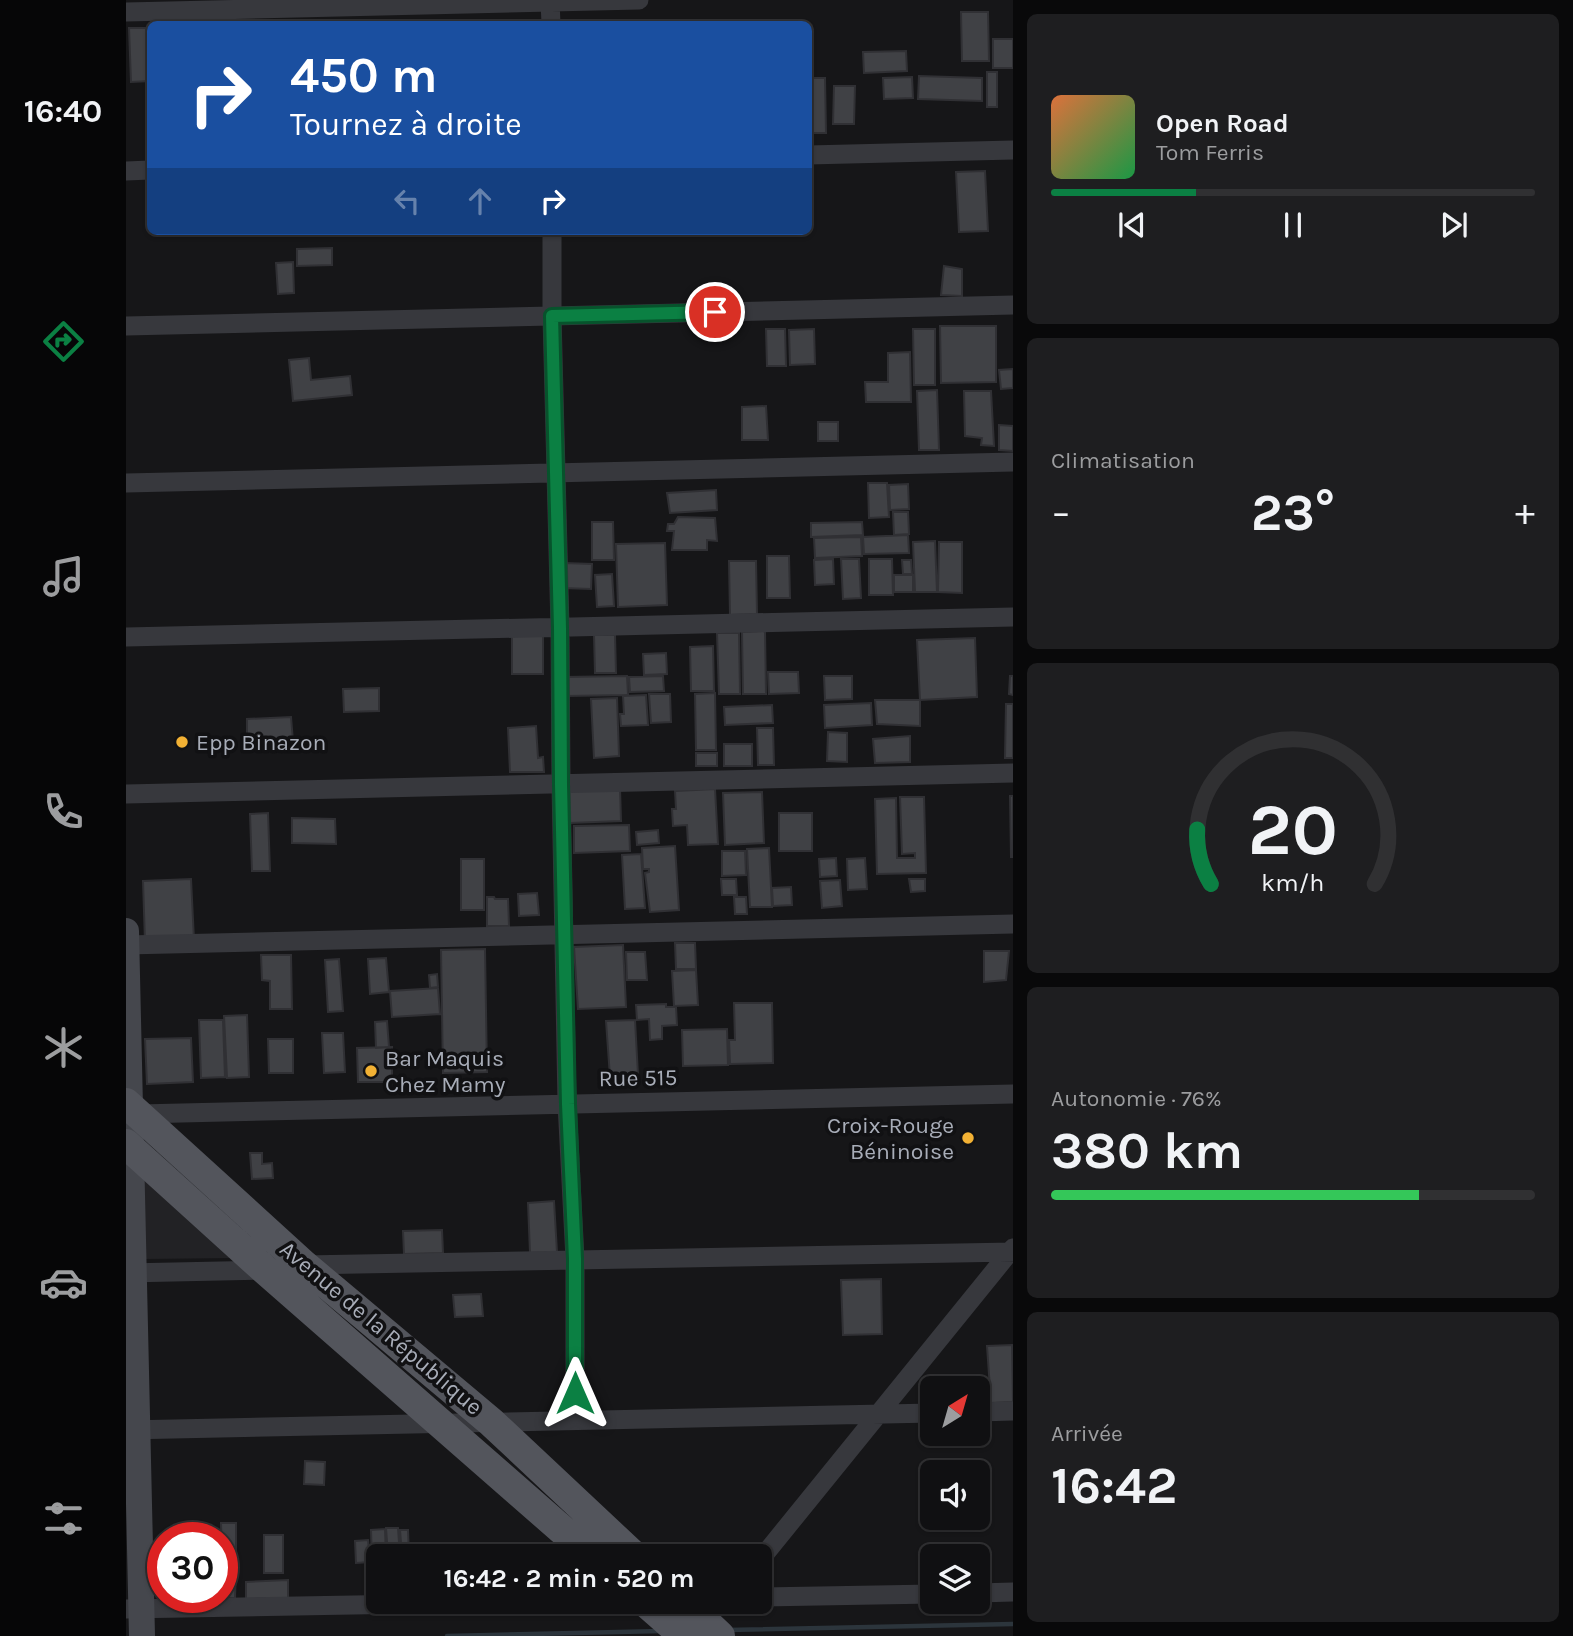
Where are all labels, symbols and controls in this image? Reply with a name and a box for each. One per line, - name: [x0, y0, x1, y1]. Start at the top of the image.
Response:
- text: 450 m: [290, 47, 438, 104]
- icon: right: [175, 49, 266, 140]
- text: 16:40: [24, 93, 102, 130]
- text: Tournez à droite: [290, 106, 522, 143]
- text: Open Road: [1156, 108, 1289, 139]
- text: Tom Ferris: [1156, 139, 1264, 166]
- icon: left: [388, 182, 426, 220]
- icon: ahead: [461, 182, 499, 220]
- icon: right: [534, 182, 572, 220]
- icon: previous: [1113, 206, 1151, 244]
- icon: pause: [1274, 206, 1312, 244]
- icon: next: [1435, 206, 1473, 244]
- pin: [685, 282, 745, 342]
- icon: arrive: [696, 293, 734, 331]
- icon: directions: [39, 317, 88, 366]
- text: Climatisation: [1051, 447, 1195, 474]
- text: 23°: [1251, 482, 1335, 543]
- text: −: [1051, 490, 1071, 535]
- text: +: [1515, 490, 1535, 535]
- icon: music: [39, 552, 88, 601]
- place label: Epp Binazon: [196, 729, 326, 756]
- marker: Epp Binazon: [174, 734, 190, 750]
- icon: phone: [39, 787, 88, 836]
- text: 20: [1248, 787, 1338, 872]
- text: km/h: [1261, 868, 1325, 897]
- icon: climate: [39, 1023, 88, 1072]
- place label: Bar Maquis Chez Mamy: [385, 1045, 506, 1098]
- marker: Bar Maquis Chez Mamy: [363, 1063, 379, 1079]
- street label: Rue 515: [598, 1064, 678, 1092]
- text: Autonomie · 76%: [1051, 1085, 1222, 1112]
- place label: Croix-Rouge Béninoise: [827, 1112, 954, 1165]
- text: 380 km: [1051, 1120, 1243, 1181]
- marker: Croix-Rouge Béninoise: [960, 1130, 976, 1146]
- street label: Avenue de la République: [274, 1235, 488, 1421]
- icon: car: [39, 1258, 88, 1307]
- position arrow: [538, 1356, 612, 1430]
- north arrow: [920, 1376, 990, 1446]
- map controls: [920, 1376, 990, 1614]
- text: Arrivée: [1051, 1420, 1123, 1447]
- text: 16:42: [1051, 1455, 1178, 1516]
- button: sound: [920, 1460, 990, 1530]
- icon: filters: [39, 1494, 88, 1543]
- speed limit sign: 30: [147, 1522, 238, 1613]
- button: layers: [920, 1544, 990, 1614]
- text: 16:42 · 2 min · 520 m: [443, 1563, 695, 1594]

